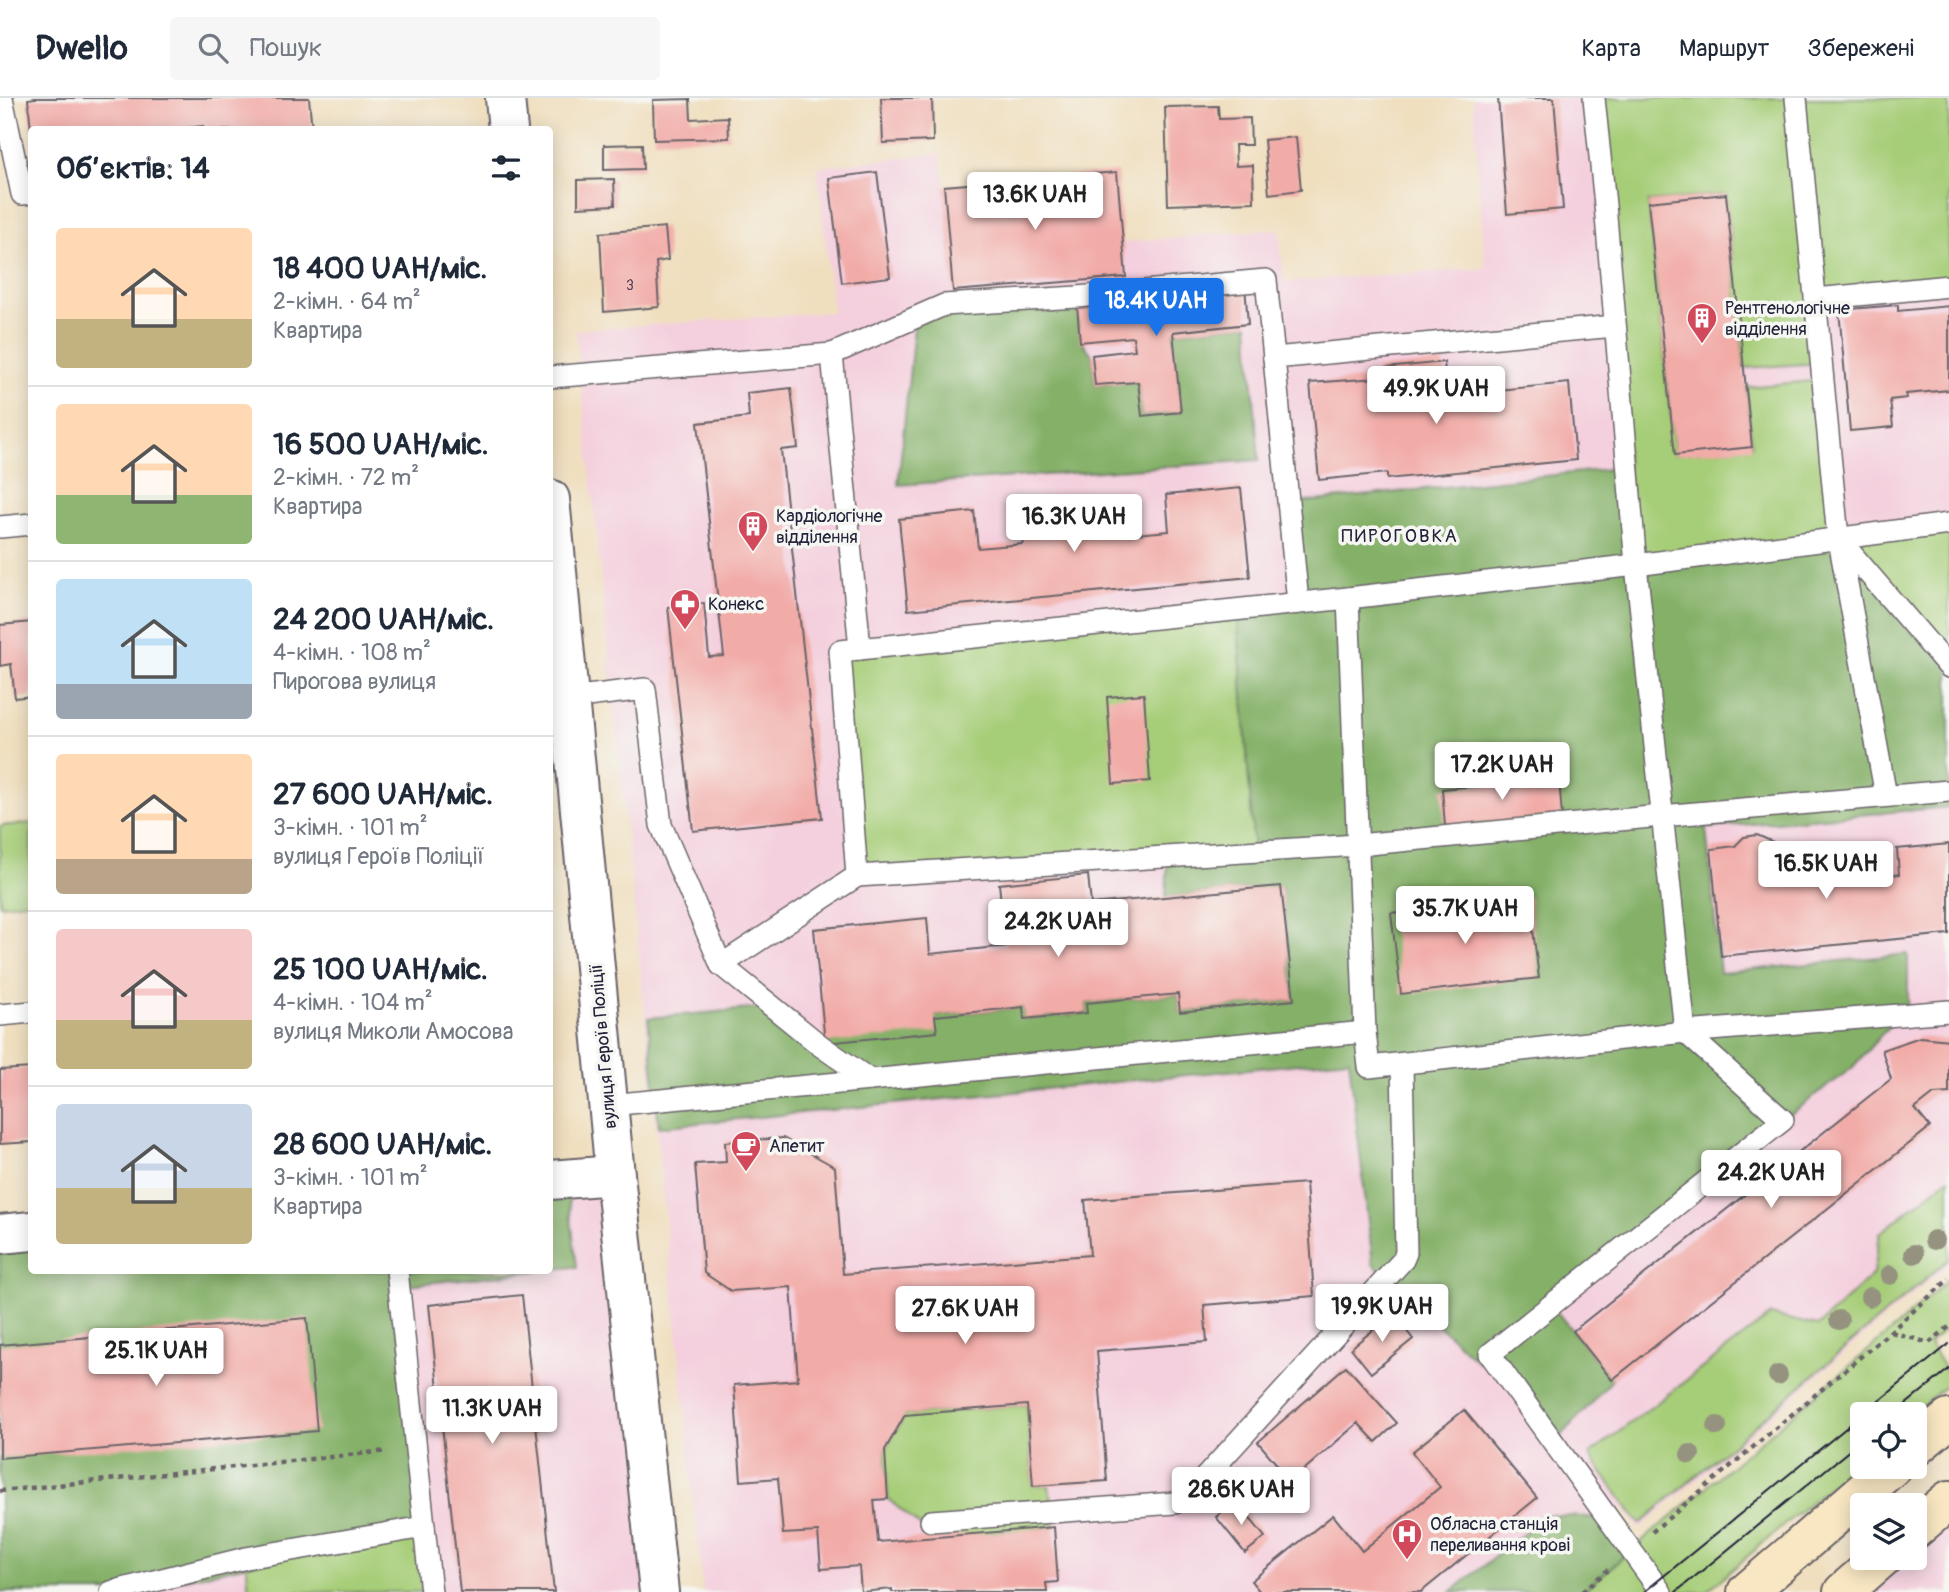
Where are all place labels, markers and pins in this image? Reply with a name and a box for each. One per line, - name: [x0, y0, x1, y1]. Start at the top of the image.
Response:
- pin: 13.6K UAH: [955, 172, 1115, 232]
- pin: 18.4K UAH: [1076, 278, 1236, 338]
- place label: Рентгенологічне відділення: [1725, 297, 1850, 341]
- building icon: Рентгенологічне відділення: [1685, 301, 1719, 345]
- pin: 49.9K UAH: [1356, 366, 1516, 426]
- pin: 16.3K UAH: [994, 494, 1154, 554]
- place label: Кардіологічне відділення: [776, 505, 882, 549]
- building icon: Кардіологічне відділення: [736, 509, 770, 553]
- pharmacy icon: Конекс: [668, 587, 702, 631]
- place label: Конекс: [708, 593, 764, 616]
- pin: 17.2K UAH: [1422, 742, 1582, 802]
- pin: 16.5K UAH: [1746, 842, 1906, 901]
- pin: 35.7K UAH: [1385, 886, 1545, 946]
- pin: 24.2K UAH: [978, 900, 1138, 959]
- cafe icon: Апетит: [729, 1129, 763, 1173]
- place label: Апетит: [769, 1135, 825, 1158]
- pin: 24.2K UAH: [1691, 1150, 1851, 1210]
- pin: 19.9K UAH: [1302, 1284, 1462, 1344]
- pin: 27.6K UAH: [885, 1286, 1045, 1346]
- pin: 25.1K UAH: [76, 1328, 236, 1388]
- pin: 11.3K UAH: [412, 1386, 572, 1446]
- pin: 28.6K UAH: [1161, 1468, 1321, 1527]
- place label: Обласна станція переливання крові: [1430, 1513, 1570, 1557]
- hospital icon: Обласна станція переливання крові: [1390, 1517, 1424, 1561]

